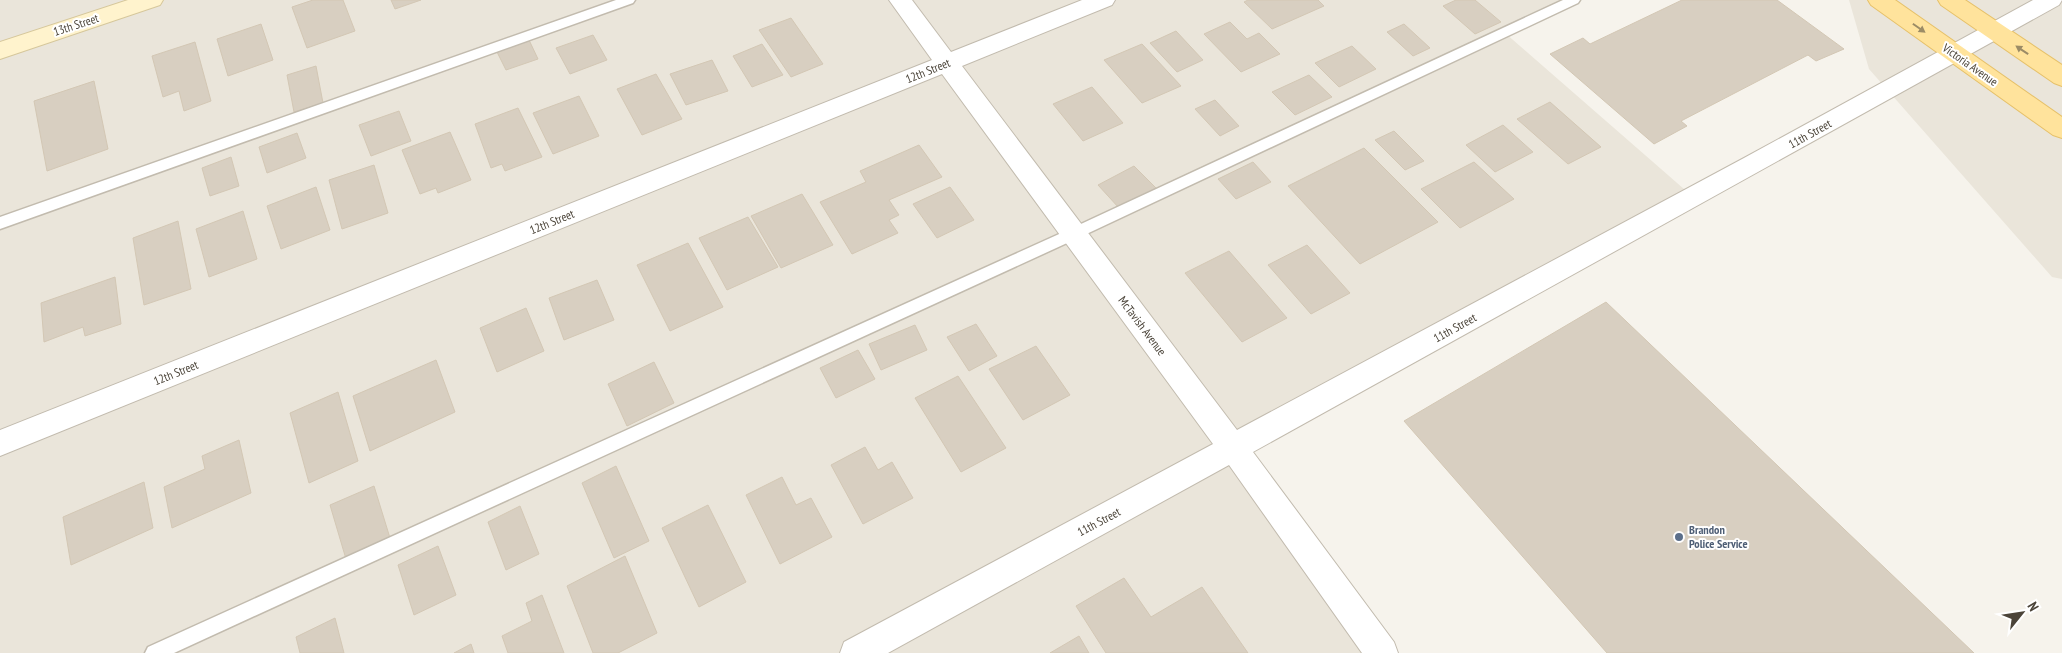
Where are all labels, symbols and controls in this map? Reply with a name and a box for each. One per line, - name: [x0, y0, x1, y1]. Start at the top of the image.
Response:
- street label: 13th Street: [51, 10, 101, 39]
- one-way arrow: [1912, 23, 1925, 33]
- street label: Victoria Avenue: [1939, 39, 2001, 89]
- one-way arrow: [2015, 45, 2029, 55]
- street label: 12th Street: [903, 55, 953, 86]
- street label: 11th Street: [1786, 115, 1834, 151]
- street label: 12th Street: [527, 206, 577, 237]
- street label: McTavish Avenue: [1115, 293, 1170, 358]
- street label: 11th Street: [1431, 309, 1479, 345]
- street label: 12th Street: [151, 357, 201, 388]
- street label: 11th Street: [1075, 504, 1124, 539]
- place label: Brandon Police Service: [1689, 522, 1748, 551]
- marker: Brandon Police Service: [1673, 531, 1685, 543]
- north arrow: [1997, 588, 2047, 638]
- text: N: [2024, 599, 2043, 614]

